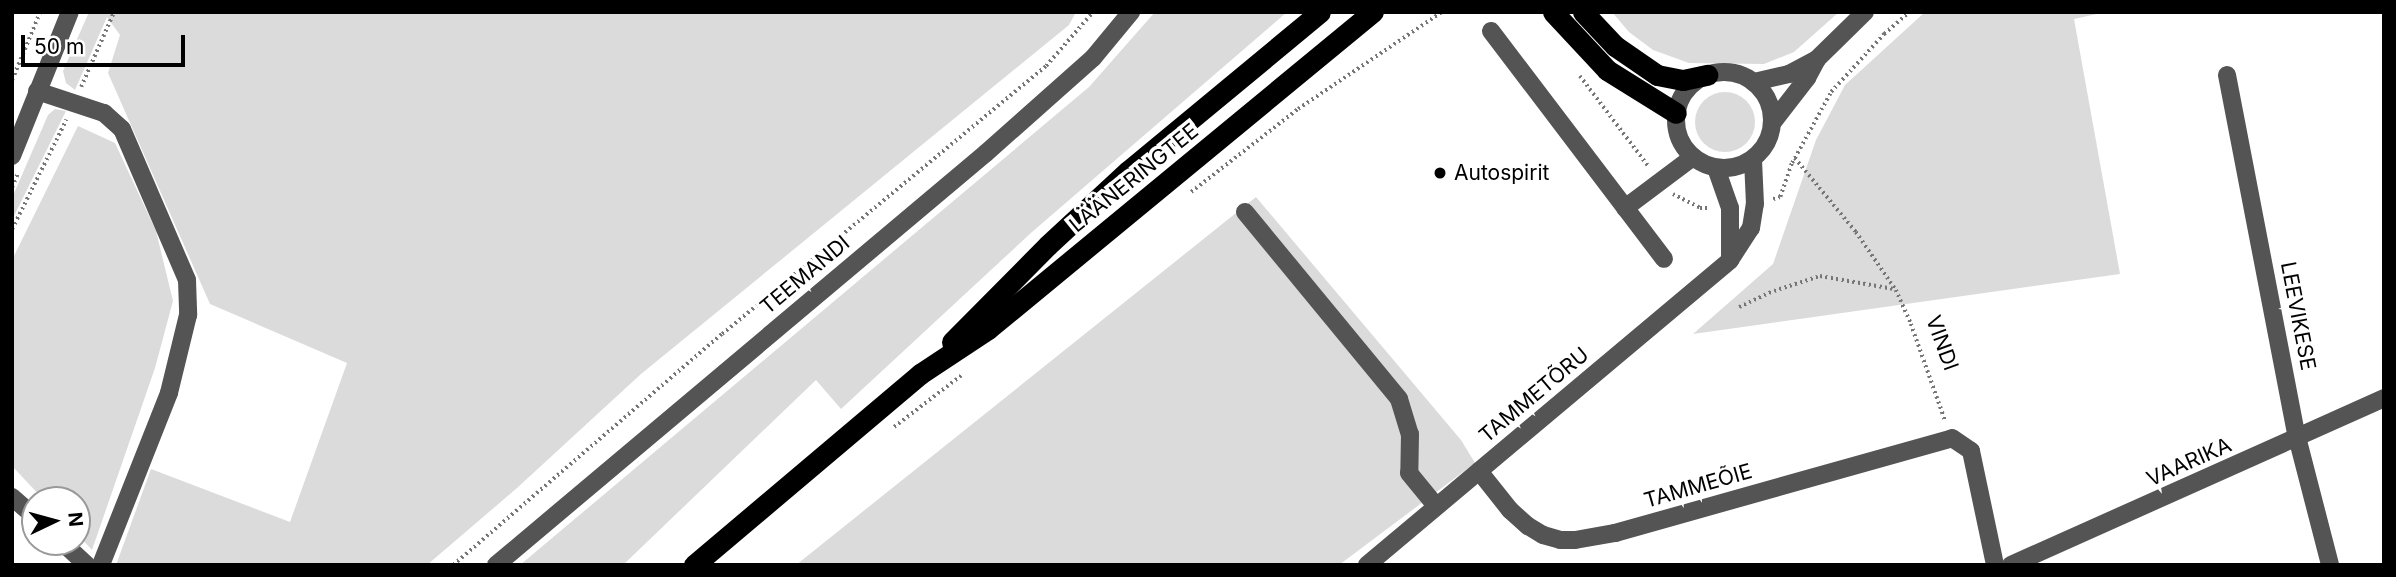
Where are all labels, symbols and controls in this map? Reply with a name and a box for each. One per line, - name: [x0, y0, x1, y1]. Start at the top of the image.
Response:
- scale bar: [24, 21, 189, 65]
- text: 50 m: [34, 34, 84, 59]
- street label: LÄÄNERINGTEE: [1065, 118, 1203, 238]
- place label: Autospirit: [1454, 160, 1549, 186]
- marker: Autospirit: [1432, 165, 1448, 181]
- street label: TEEMANDI: [755, 230, 855, 320]
- street label: LEEVIKESE: [2275, 260, 2321, 372]
- street label: VINDI: [1920, 312, 1964, 374]
- street label: TAMMETÕRU: [1474, 342, 1594, 448]
- street label: VAARIKA: [2143, 432, 2235, 492]
- street label: TAMMEÕIE: [1641, 459, 1755, 513]
- north arrow: [21, 486, 91, 556]
- text: N: [63, 511, 88, 528]

